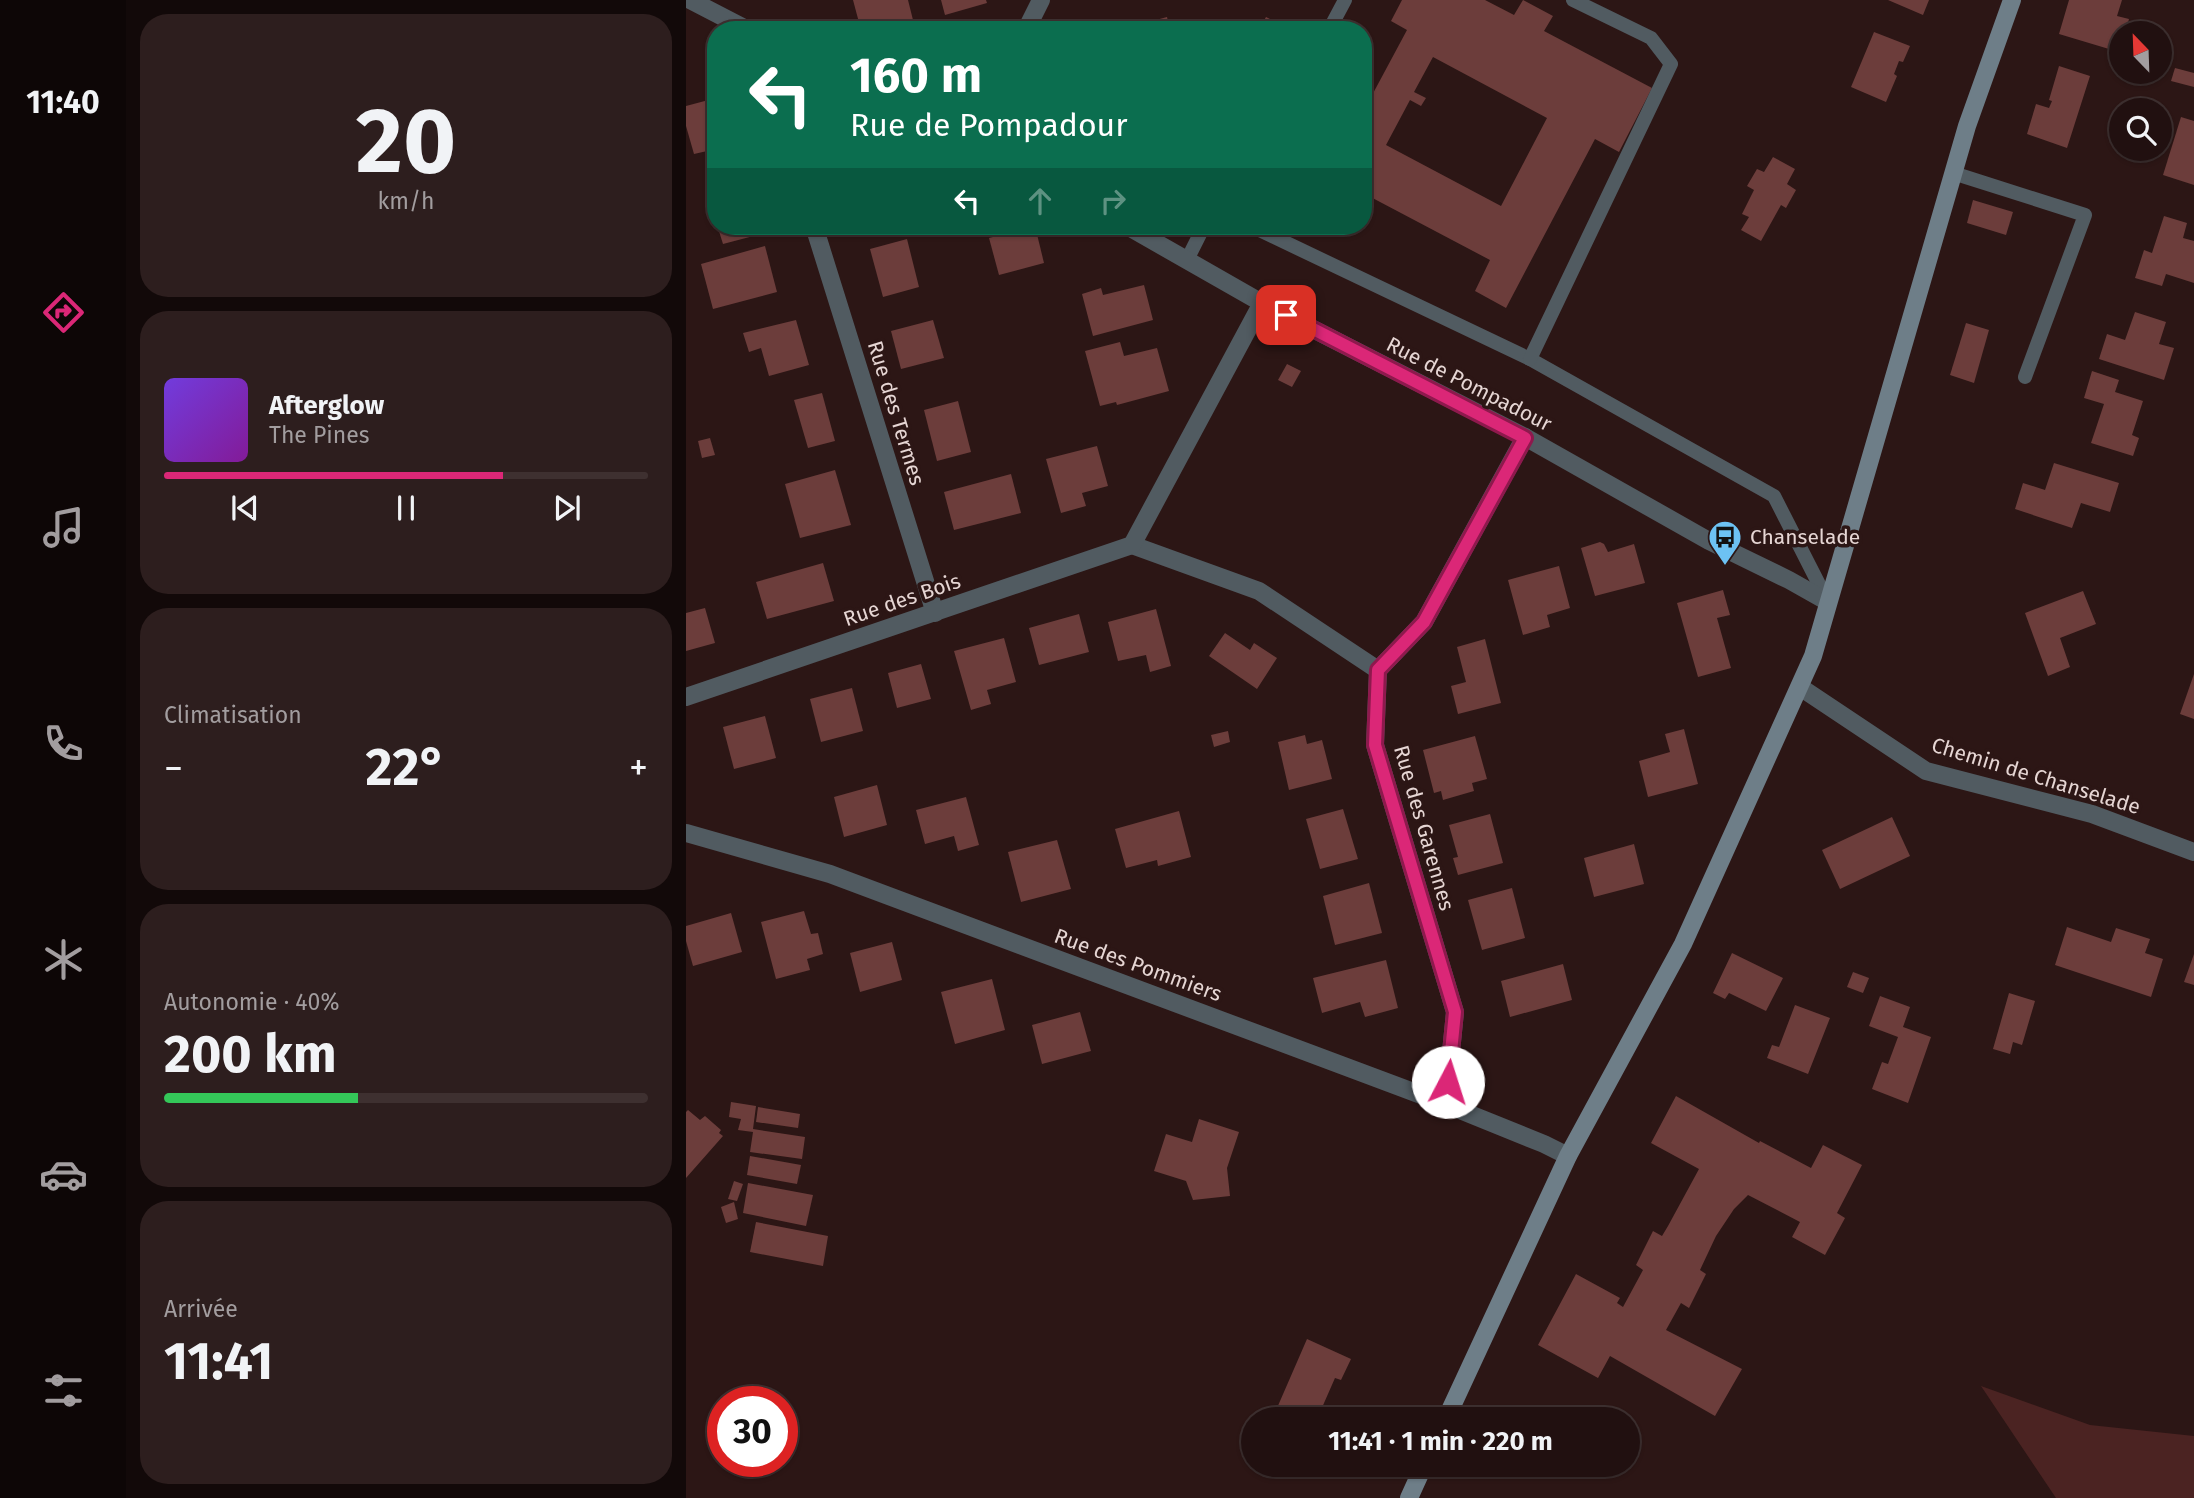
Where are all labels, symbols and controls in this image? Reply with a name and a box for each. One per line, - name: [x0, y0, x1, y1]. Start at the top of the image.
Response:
- north arrow: [2109, 21, 2172, 84]
- map controls: [2109, 21, 2172, 161]
- text: 160 m: [850, 46, 982, 105]
- icon: left: [735, 49, 826, 140]
- text: 11:40: [26, 83, 100, 121]
- text: 20: [356, 87, 456, 196]
- button: search: [2109, 98, 2172, 161]
- text: Rue de Pompadour: [850, 106, 1128, 144]
- icon: left: [948, 182, 986, 220]
- icon: ahead: [1021, 182, 1059, 220]
- icon: right: [1094, 182, 1132, 220]
- text: km/h: [378, 187, 434, 215]
- pin: [1256, 285, 1316, 345]
- icon: directions: [39, 288, 88, 337]
- icon: arrive: [1267, 296, 1305, 334]
- street label: Rue de Pompadour: [1382, 331, 1556, 437]
- street label: Rue des Termes: [862, 338, 930, 489]
- text: Afterglow: [269, 390, 384, 421]
- text: The Pines: [269, 421, 370, 449]
- icon: previous: [226, 489, 264, 527]
- icon: pause: [387, 489, 425, 527]
- icon: next: [548, 489, 586, 527]
- icon: music: [39, 503, 88, 552]
- bus stop icon: Chanselade: [1706, 518, 1744, 567]
- place label: Chanselade: [1750, 524, 1860, 550]
- street label: Rue des Bois: [840, 568, 964, 632]
- text: Climatisation: [164, 701, 302, 729]
- icon: phone: [39, 719, 88, 768]
- street label: Chemin de Chanselade: [1928, 732, 2144, 820]
- text: 22°: [366, 736, 446, 799]
- street label: Rue des Garennes: [1388, 742, 1460, 914]
- text: −: [164, 745, 183, 791]
- text: +: [629, 745, 648, 791]
- street label: Rue des Pommiers: [1051, 923, 1225, 1007]
- icon: climate: [39, 935, 88, 984]
- text: Autonomie · 40%: [164, 988, 339, 1016]
- text: 200 km: [164, 1023, 337, 1086]
- position arrow: [1411, 1045, 1485, 1119]
- icon: car: [39, 1150, 88, 1199]
- text: Arrivée: [164, 1295, 238, 1323]
- text: 11:41: [164, 1330, 273, 1393]
- icon: filters: [39, 1366, 88, 1415]
- speed limit sign: 30: [707, 1386, 798, 1477]
- text: 11:41 · 1 min · 220 m: [1328, 1426, 1553, 1457]

